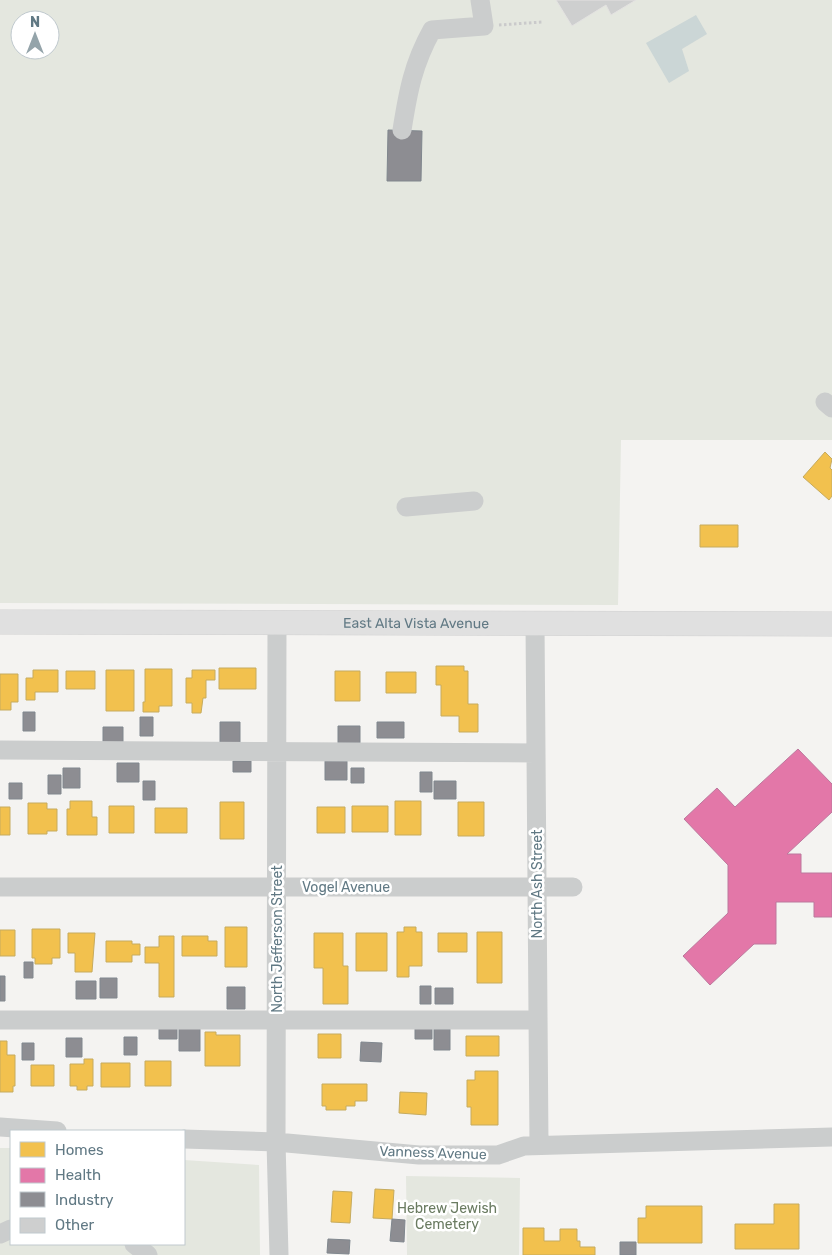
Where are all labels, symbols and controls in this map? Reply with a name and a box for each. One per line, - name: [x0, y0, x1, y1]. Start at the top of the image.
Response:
- north arrow: [10, 10, 60, 60]
- text: N: [30, 14, 40, 31]
- street label: East Alta Vista Avenue: [343, 614, 489, 632]
- street label: North Ash Street: [529, 829, 546, 939]
- street label: North Jefferson Street: [269, 865, 286, 1013]
- street label: Vogel Avenue: [302, 879, 390, 896]
- legend: [10, 1130, 185, 1245]
- text: Homes: [55, 1141, 104, 1159]
- street label: Vanness Avenue: [379, 1143, 487, 1163]
- text: Health: [55, 1166, 101, 1184]
- text: Industry: [55, 1191, 114, 1209]
- park label: Hebrew Jewish Cemetery: [397, 1200, 497, 1233]
- text: Other: [55, 1216, 95, 1234]

